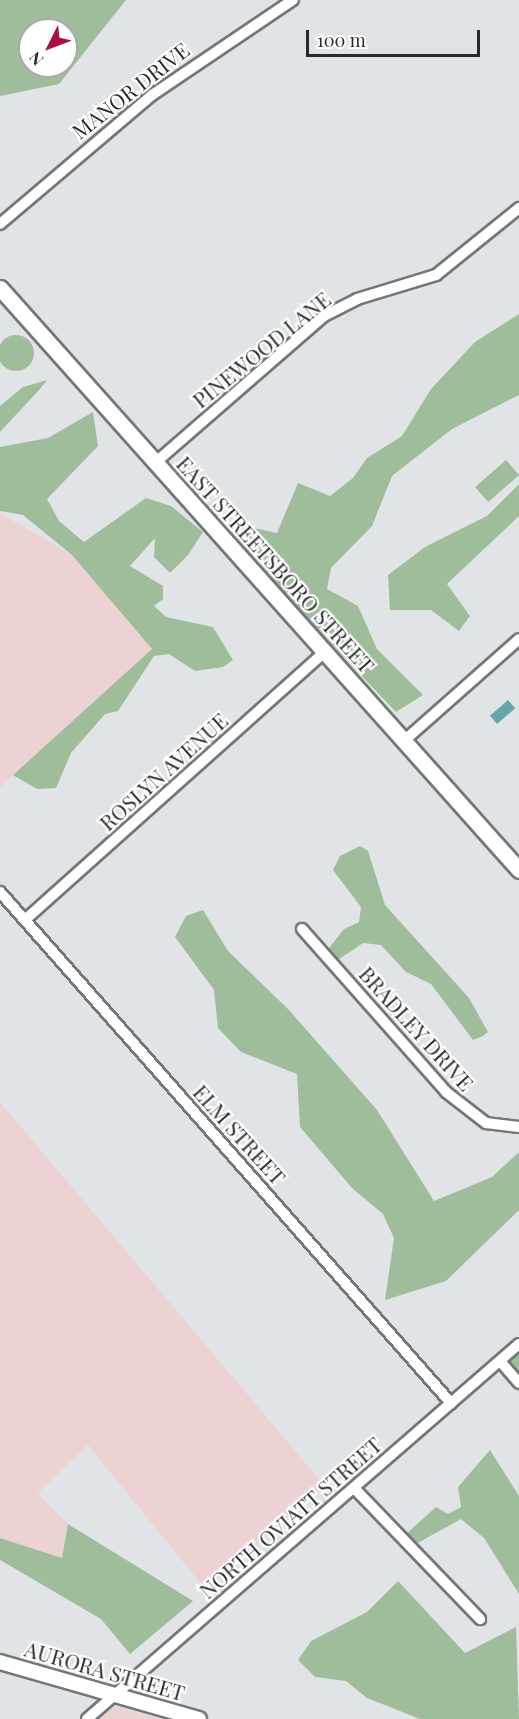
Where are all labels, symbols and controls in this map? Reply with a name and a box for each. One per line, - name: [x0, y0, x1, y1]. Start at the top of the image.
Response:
- north arrow: [18, 18, 78, 78]
- scale bar: [309, 18, 483, 56]
- text: 100 m: [317, 28, 366, 52]
- street label: MANOR DRIVE: [66, 36, 194, 144]
- text: N: [24, 48, 47, 70]
- street label: PINEWOOD LANE: [187, 286, 335, 412]
- street label: EAST STREETSBORO STREET: [172, 450, 380, 678]
- street label: ROSLYN AVENUE: [94, 707, 232, 835]
- street label: BRADLEY DRIVE: [354, 961, 480, 1095]
- street label: ELM STREET: [189, 1079, 291, 1189]
- street label: NORTH OVIATT STREET: [194, 1431, 386, 1603]
- street label: AURORA STREET: [22, 1635, 188, 1705]

